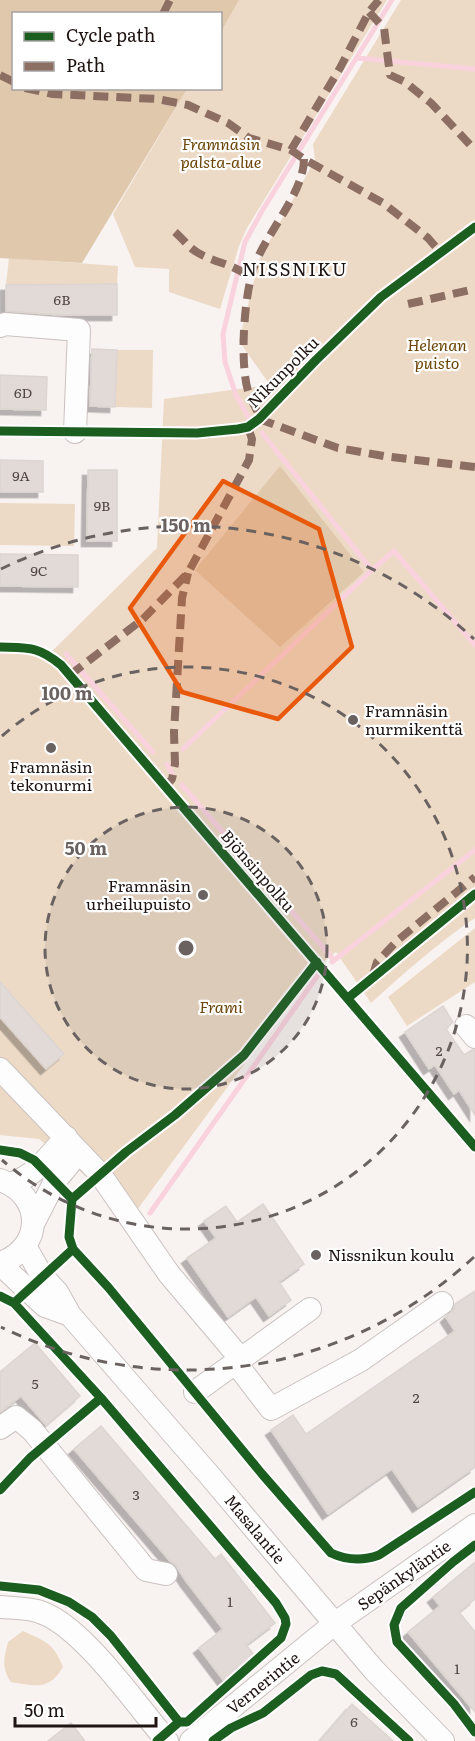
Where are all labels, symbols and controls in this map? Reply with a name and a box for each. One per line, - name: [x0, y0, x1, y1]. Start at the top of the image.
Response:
- legend: [12, 12, 222, 90]
- text: Cycle path: [66, 21, 155, 48]
- text: Path: [66, 51, 105, 78]
- park label: Framnäsin palsta-alue: [181, 131, 261, 173]
- district label: NISSNIKU: [242, 255, 348, 282]
- house number: 6B: [54, 289, 70, 309]
- street label: Nikunpolku: [241, 330, 323, 412]
- park label: Helenan puisto: [407, 332, 467, 374]
- house number: 6D: [14, 382, 32, 402]
- house number: 9A: [12, 465, 31, 485]
- house number: 9B: [94, 495, 110, 515]
- text: 150 m: [161, 511, 211, 538]
- house number: 9C: [30, 560, 48, 580]
- text: 100 m: [41, 679, 93, 706]
- place label: Framnäsin nurmikenttä: [365, 698, 463, 740]
- marker: Framnäsin nurmikenttä: [346, 713, 360, 727]
- marker: Framnäsin tekonurmi: [44, 741, 58, 755]
- place label: Framnäsin tekonurmi: [9, 754, 93, 796]
- street label: Bjönsinpolku: [216, 824, 301, 917]
- text: 50 m: [65, 834, 107, 861]
- place label: Framnäsin urheilupuisto: [86, 873, 191, 915]
- marker: Framnäsin urheilupuisto: [196, 888, 210, 902]
- centre of rings: [176, 938, 196, 958]
- park label: Frami: [199, 994, 243, 1018]
- house number: 2: [435, 1040, 443, 1060]
- place label: Nissnikun koulu: [328, 1242, 454, 1266]
- marker: Nissnikun koulu: [309, 1248, 323, 1262]
- house number: 5: [31, 1373, 39, 1393]
- house number: 2: [412, 1387, 420, 1407]
- house number: 3: [132, 1484, 140, 1504]
- street label: Masalantie: [220, 1488, 292, 1568]
- street label: Sepänkyläntie: [352, 1533, 455, 1615]
- house number: 1: [227, 1591, 233, 1611]
- street label: Vernerintie: [221, 1645, 304, 1719]
- house number: 1: [454, 1658, 460, 1678]
- scale bar: [15, 1690, 156, 1728]
- text: 50 m: [24, 1696, 65, 1723]
- house number: 6: [350, 1711, 358, 1731]

